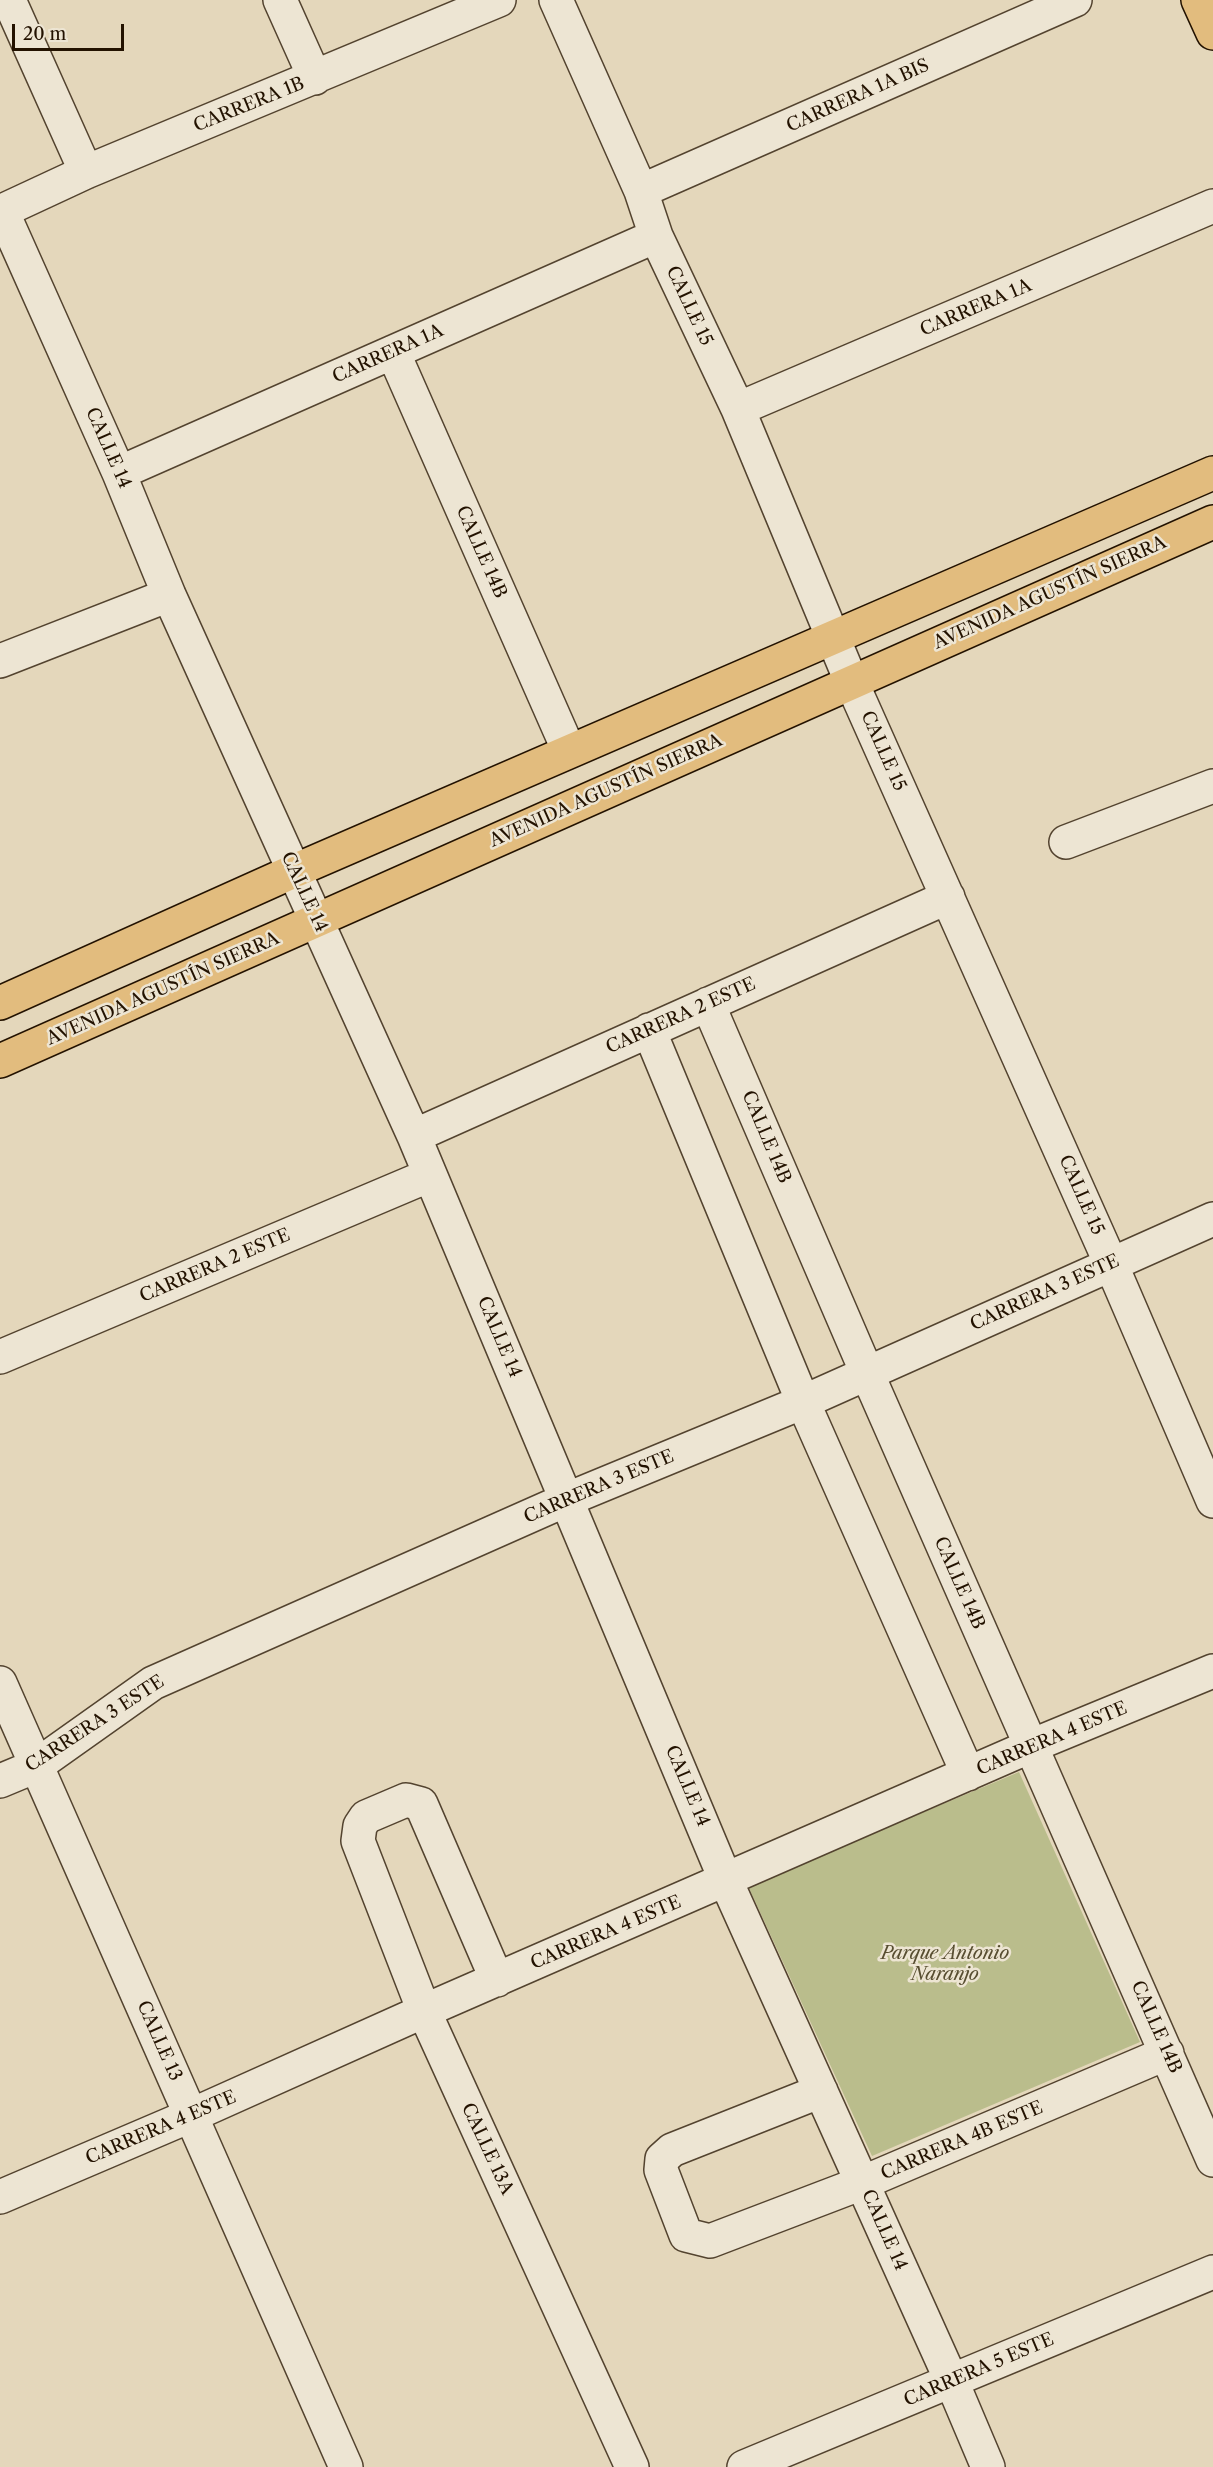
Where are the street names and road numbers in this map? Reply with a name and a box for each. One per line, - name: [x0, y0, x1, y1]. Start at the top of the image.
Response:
- street label: CARRERA 1A BIS: [783, 55, 933, 137]
- street label: CARRERA 1B: [191, 73, 307, 137]
- street label: CALLE 15: [661, 263, 717, 349]
- street label: CARRERA 1A: [917, 275, 1035, 341]
- street label: CARRERA 1A: [329, 320, 447, 388]
- street label: CALLE 14: [81, 404, 135, 492]
- street label: CALLE 14B: [451, 503, 511, 601]
- street label: AVENIDA AGUSTÍN SIERRA: [930, 532, 1170, 654]
- street label: CALLE 15: [856, 708, 910, 794]
- street label: AVENIDA AGUSTÍN SIERRA: [486, 730, 726, 852]
- street label: CALLE 14: [276, 848, 332, 936]
- street label: AVENIDA AGUSTÍN SIERRA: [43, 928, 283, 1050]
- street label: CARRERA 2 ESTE: [603, 973, 759, 1059]
- street label: CALLE 14B: [737, 1087, 795, 1187]
- street label: CALLE 15: [1054, 1152, 1108, 1238]
- street label: CARRERA 2 ESTE: [136, 1225, 294, 1307]
- street label: CARRERA 3 ESTE: [967, 1250, 1123, 1336]
- street label: CALLE 14: [472, 1293, 526, 1381]
- street label: CARRERA 3 ESTE: [521, 1446, 677, 1528]
- street label: CALLE 14B: [929, 1534, 989, 1632]
- street label: CARRERA 3 ESTE: [22, 1671, 168, 1777]
- street label: CARRERA 4 ESTE: [973, 1698, 1131, 1780]
- street label: CALLE 14: [660, 1742, 714, 1830]
- street label: CARRERA 4 ESTE: [527, 1892, 685, 1974]
- street label: CALLE 14B: [1126, 1978, 1186, 2076]
- street label: CALLE 13: [132, 1998, 186, 2084]
- street label: CARRERA 4 ESTE: [82, 2087, 240, 2169]
- street label: CARRERA 4B ESTE: [878, 2097, 1046, 2185]
- street label: CALLE 13A: [456, 2100, 518, 2198]
- street label: CALLE 14: [857, 2186, 911, 2274]
- street label: CARRERA 5 ESTE: [901, 2329, 1057, 2411]

